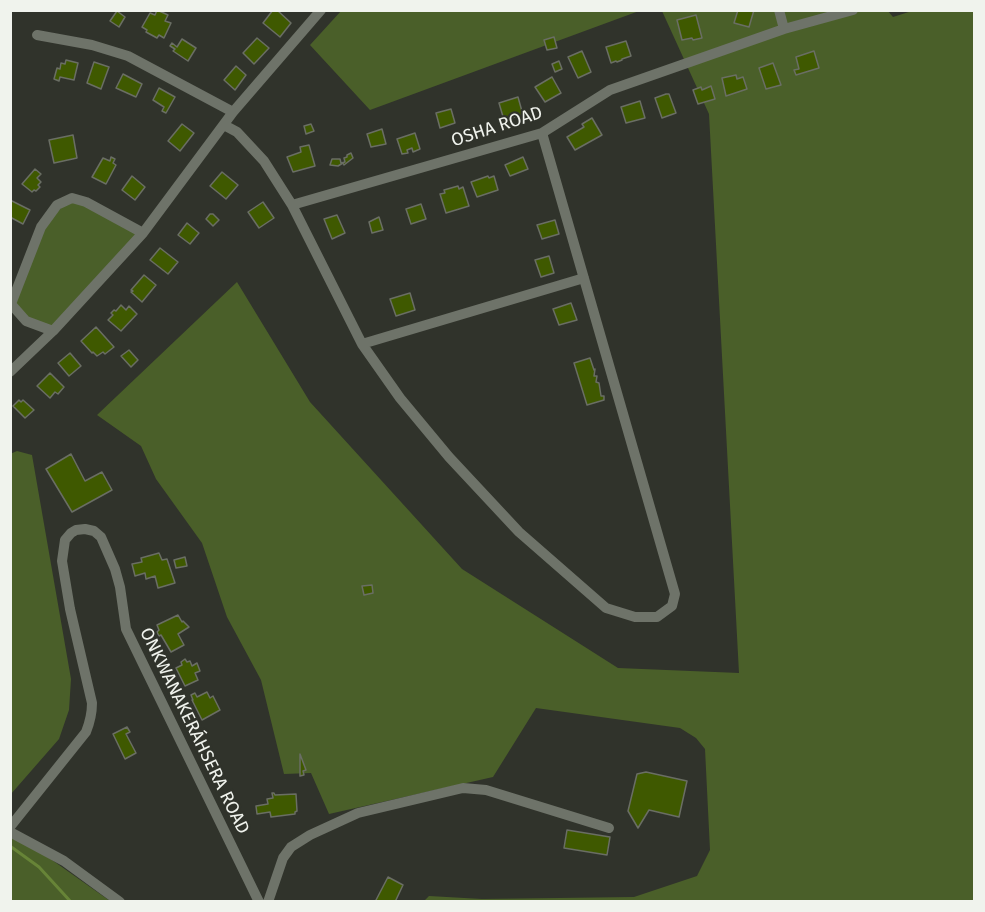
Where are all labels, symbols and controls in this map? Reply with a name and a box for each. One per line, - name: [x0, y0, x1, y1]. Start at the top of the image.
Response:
- street label: OSHA ROAD: [449, 102, 545, 152]
- street label: ONKWANAKERÁHSERA ROAD: [135, 624, 253, 838]

